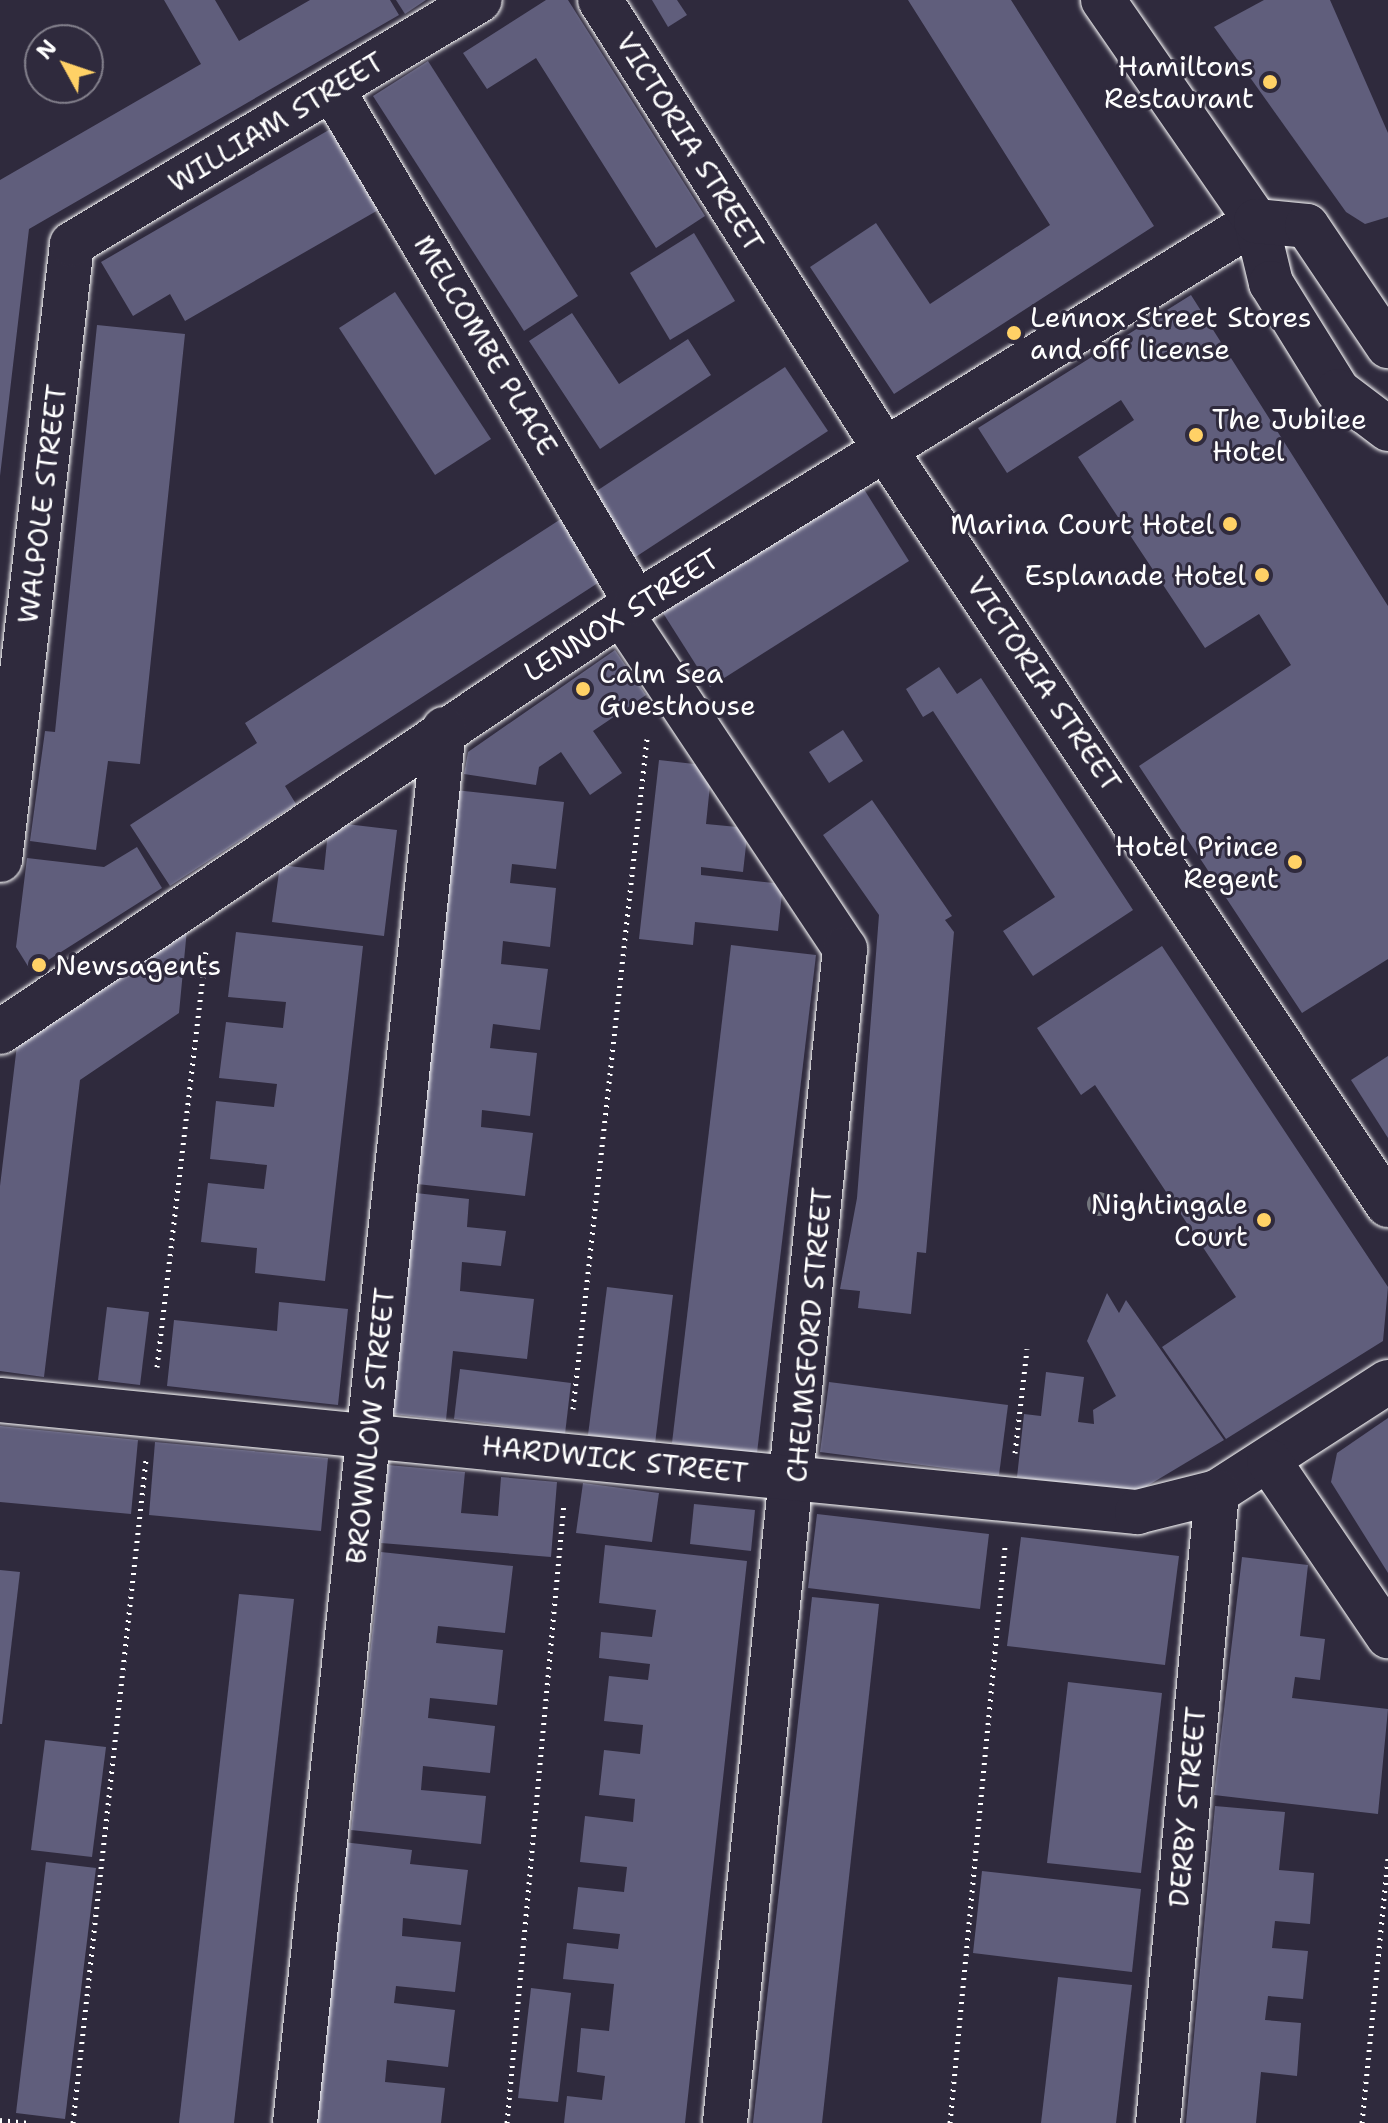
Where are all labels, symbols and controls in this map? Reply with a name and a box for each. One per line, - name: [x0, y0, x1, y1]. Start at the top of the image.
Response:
- north arrow: [24, 24, 104, 104]
- street label: VICTORIA STREET: [609, 26, 771, 258]
- text: N: [30, 34, 63, 66]
- street label: WILLIAM STREET: [162, 44, 390, 200]
- place label: Hamiltons Restaurant: [1104, 49, 1254, 115]
- marker: Hamiltons Restaurant: [1261, 73, 1279, 91]
- street label: MELCOMBE PLACE: [407, 229, 565, 461]
- place label: Lennox Street Stores and off license: [1030, 300, 1312, 366]
- marker: Lennox Street Stores and off license: [1005, 324, 1023, 342]
- street label: WALPOLE STREET: [11, 383, 73, 625]
- place label: The Jubilee Hotel: [1212, 402, 1367, 468]
- marker: The Jubilee Hotel: [1187, 426, 1205, 444]
- place label: Marina Court Hotel: [950, 507, 1214, 541]
- marker: Marina Court Hotel: [1221, 515, 1239, 533]
- street label: LENNOX STREET: [517, 541, 725, 689]
- place label: Esplanade Hotel: [1025, 558, 1246, 592]
- marker: Esplanade Hotel: [1253, 566, 1271, 584]
- street label: VICTORIA STREET: [960, 570, 1128, 798]
- place label: Calm Sea Guesthouse: [599, 656, 756, 722]
- marker: Calm Sea Guesthouse: [574, 680, 592, 698]
- place label: Hotel Prince Regent: [1115, 829, 1279, 895]
- marker: Hotel Prince Regent: [1286, 853, 1304, 871]
- place label: Newsagents: [55, 948, 221, 982]
- marker: Newsagents: [30, 956, 48, 974]
- street label: CHELMSFORD STREET: [779, 1186, 839, 1484]
- place label: Nightingale Court: [1090, 1187, 1248, 1253]
- marker: Nightingale Court: [1255, 1211, 1273, 1229]
- street label: BROWNLOW STREET: [339, 1286, 401, 1566]
- street label: HARDWICK STREET: [480, 1428, 750, 1490]
- street label: DERBY STREET: [1161, 1705, 1213, 1909]

